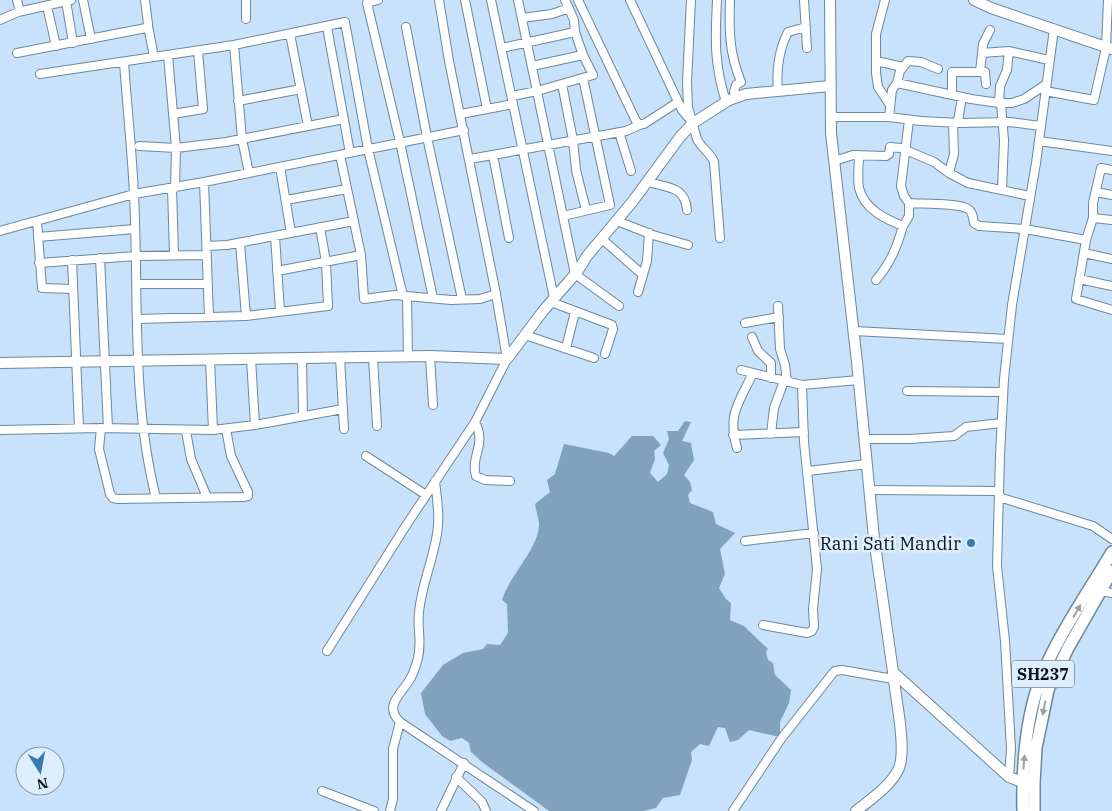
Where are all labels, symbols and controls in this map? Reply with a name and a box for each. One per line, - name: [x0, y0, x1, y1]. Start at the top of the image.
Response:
- place label: Rani Sati Mandir: [820, 532, 961, 555]
- marker: Rani Sati Mandir: [965, 537, 977, 549]
- one-way arrow: [1073, 605, 1082, 618]
- road number: SH237: [1012, 661, 1074, 688]
- one-way arrow: [1040, 701, 1048, 716]
- north arrow: [15, 746, 65, 796]
- one-way arrow: [1020, 754, 1028, 770]
- text: N: [35, 774, 50, 794]

